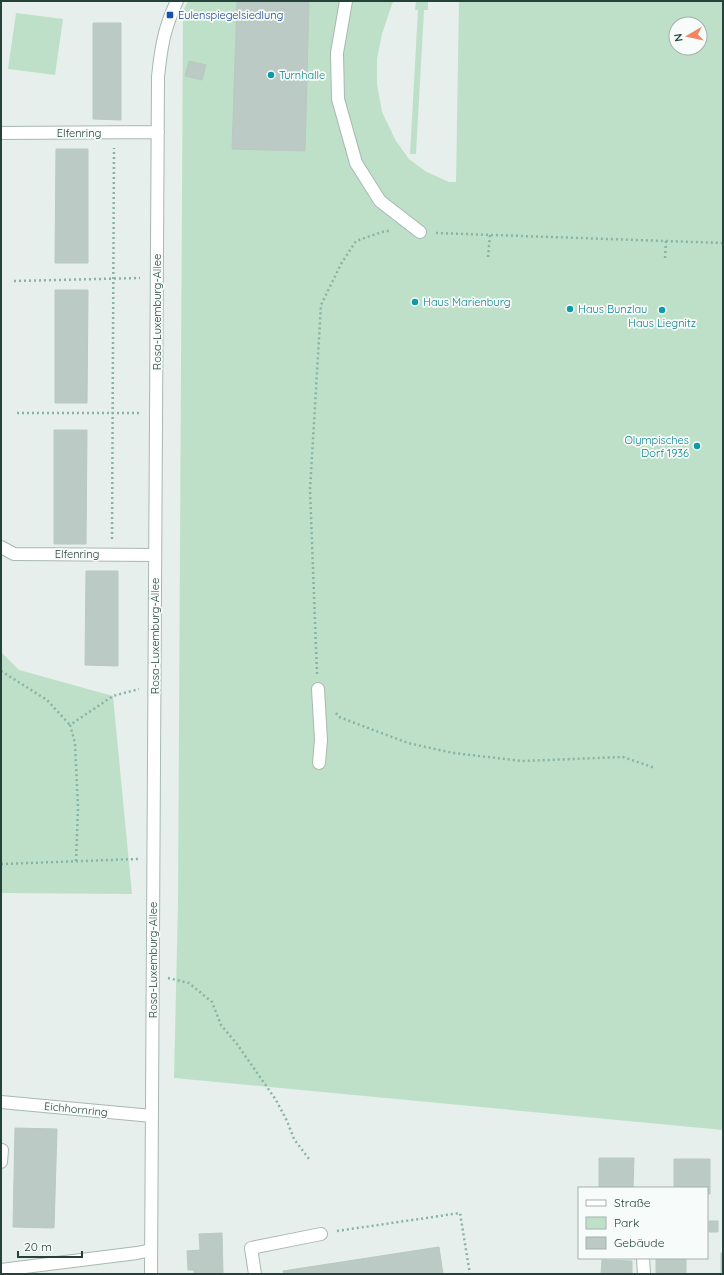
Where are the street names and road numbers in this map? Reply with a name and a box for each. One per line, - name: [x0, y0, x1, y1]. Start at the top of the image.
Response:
- street label: Elfenring: [57, 126, 101, 140]
- street label: Rosa-Luxemburg-Allee: [150, 254, 164, 370]
- street label: Elfenring: [55, 547, 99, 561]
- street label: Rosa-Luxemburg-Allee: [148, 578, 162, 694]
- street label: Rosa-Luxemburg-Allee: [146, 902, 160, 1018]
- street label: Eichhornring: [44, 1099, 108, 1119]

